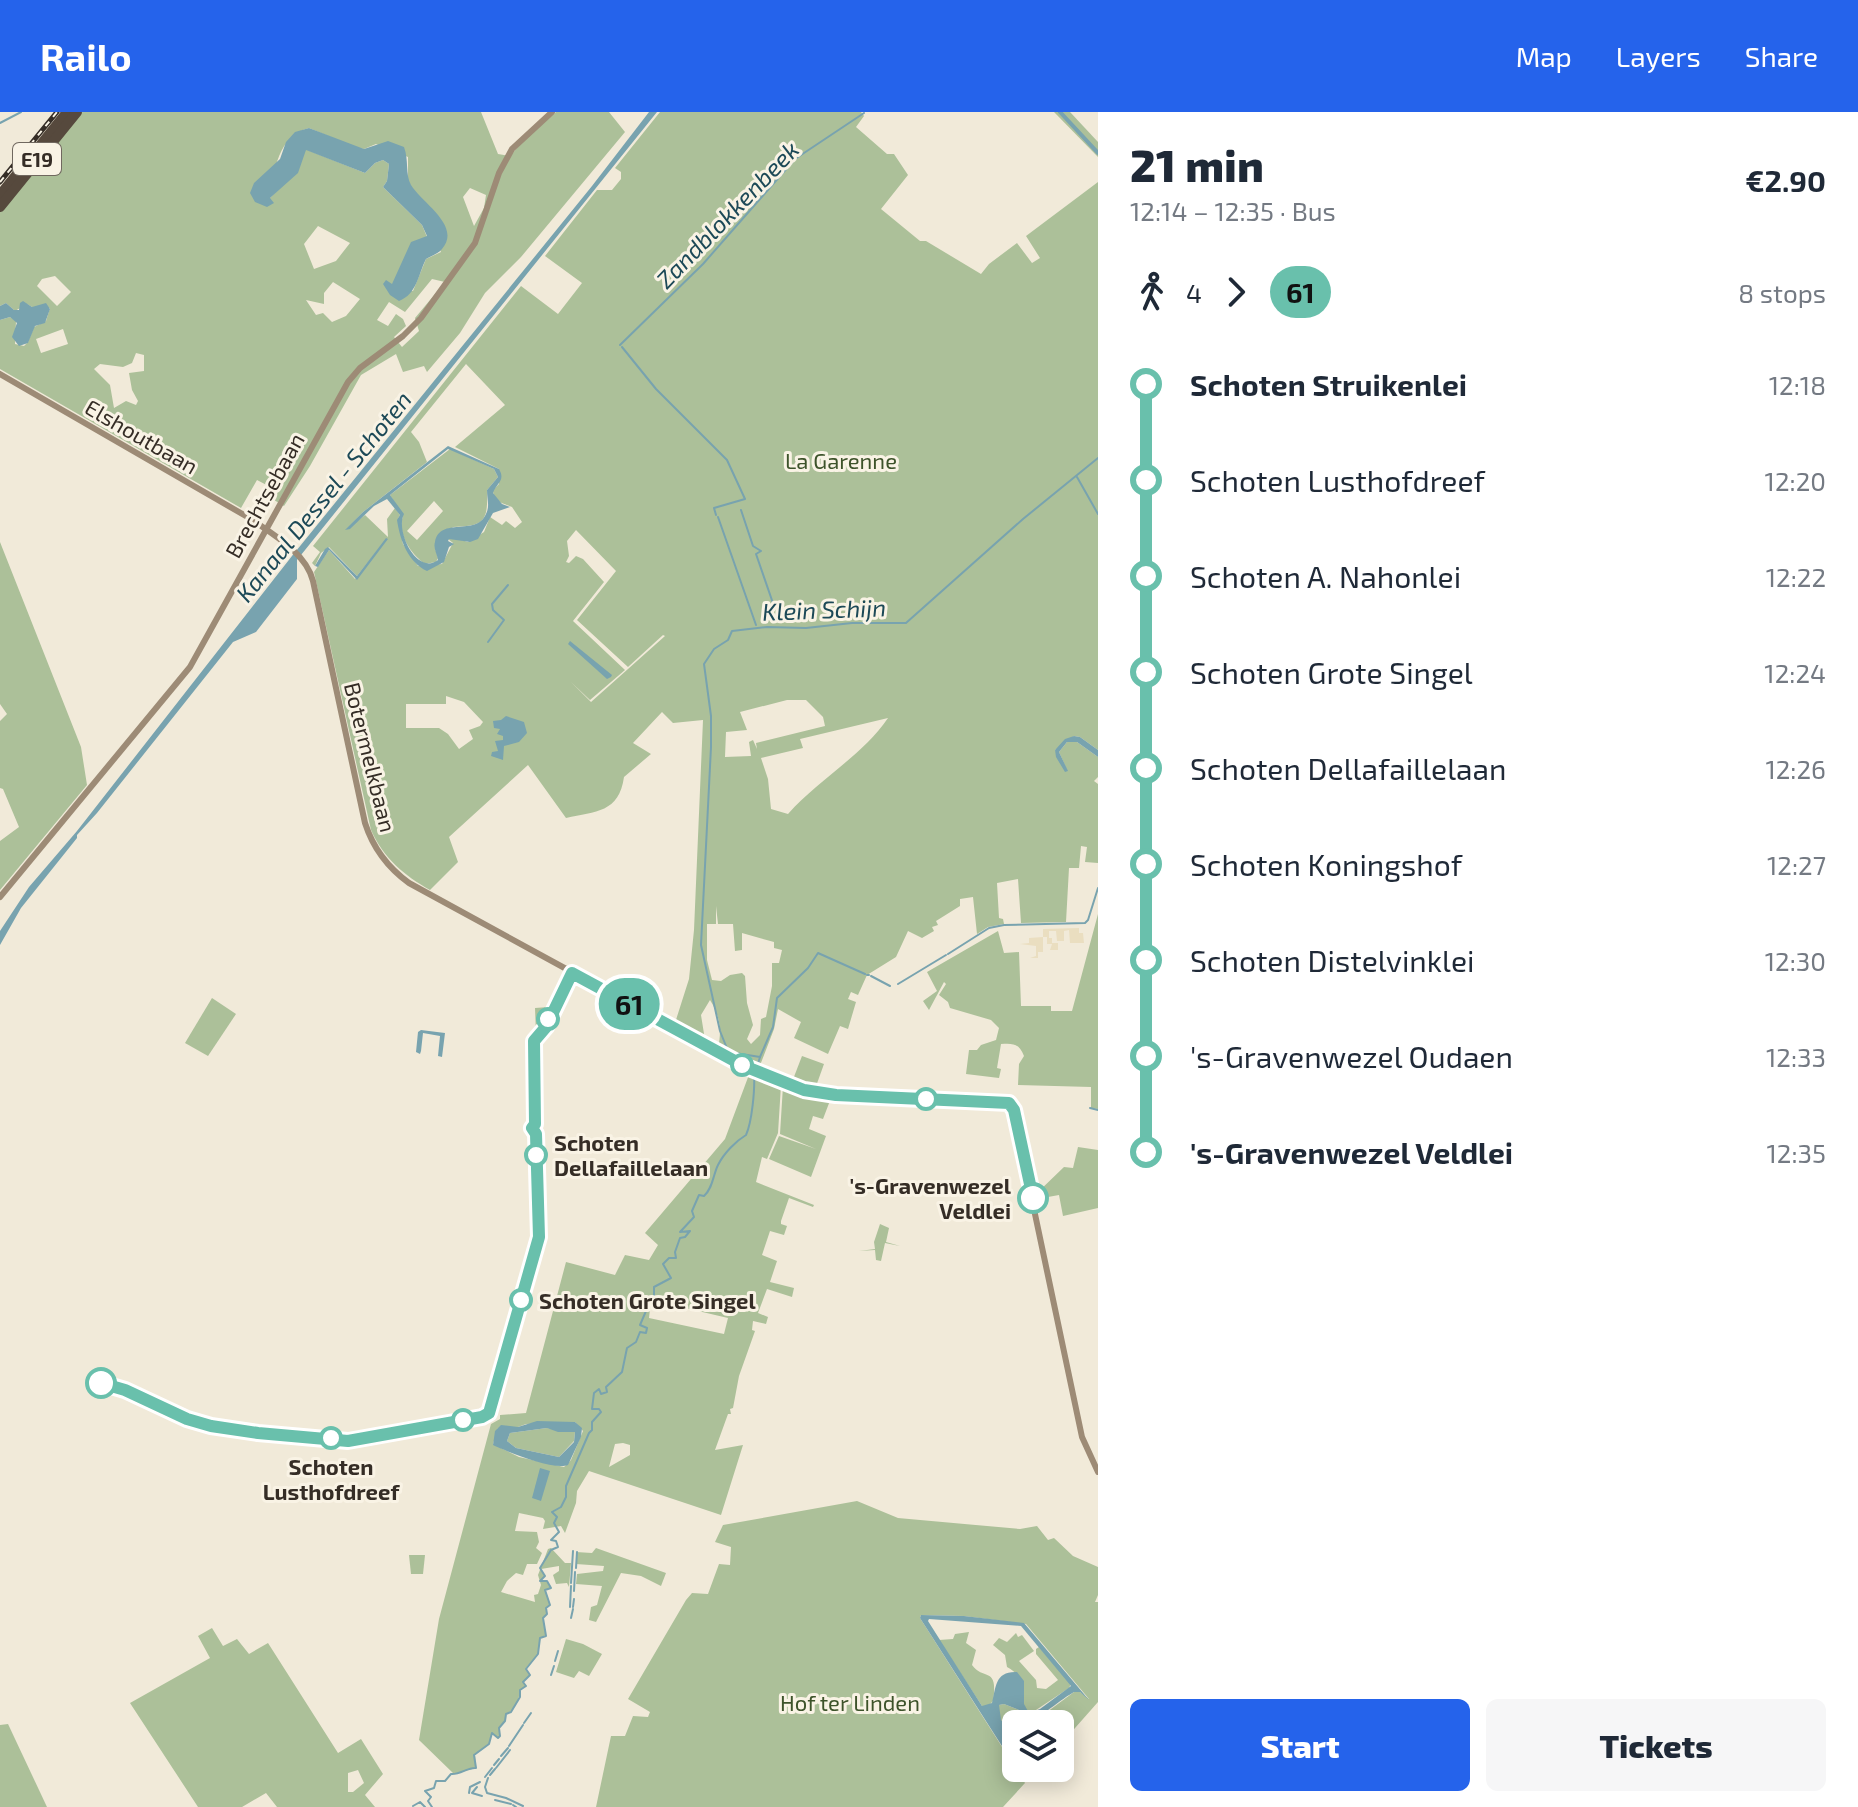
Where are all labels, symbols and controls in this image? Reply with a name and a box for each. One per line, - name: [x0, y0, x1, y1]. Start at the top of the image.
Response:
- text: Railo: [40, 33, 132, 79]
- text: Map: [1516, 39, 1572, 73]
- text: Layers: [1616, 39, 1701, 73]
- text: Share: [1745, 39, 1818, 73]
- water label: Zandblokkenbeek: [650, 135, 804, 293]
- text: 21 min: [1130, 138, 1264, 191]
- road number: E19: [13, 143, 61, 175]
- text: €2.90: [1745, 162, 1826, 198]
- text: 12:14 – 12:35 · Bus: [1130, 195, 1336, 226]
- icon: walk: [1130, 270, 1174, 314]
- icon: forward: [1214, 270, 1258, 314]
- text: 61: [1286, 275, 1315, 309]
- text: 4: [1186, 277, 1202, 308]
- text: 8 stops: [1738, 277, 1826, 308]
- text: Schoten Struikenlei: [1190, 366, 1467, 402]
- text: 12:18: [1769, 369, 1826, 400]
- water label: Kanaal Dessel - Schoten: [229, 385, 417, 607]
- street label: Elshoutbaan: [81, 393, 203, 479]
- street label: Brechtsebaan: [219, 428, 309, 562]
- park label: La Garenne: [785, 447, 897, 473]
- text: Schoten Lusthofdreef: [1190, 462, 1485, 498]
- text: 12:20: [1765, 465, 1826, 496]
- text: Schoten A. Nahonlei: [1190, 558, 1461, 594]
- text: 12:22: [1766, 561, 1826, 592]
- water label: Klein Schijn: [762, 592, 886, 626]
- text: Schoten Grote Singel: [1190, 654, 1473, 690]
- text: 12:24: [1764, 657, 1826, 688]
- street label: Botermelkbaan: [340, 679, 402, 835]
- text: Schoten Dellafaillelaan: [1190, 750, 1506, 786]
- text: 12:26: [1765, 753, 1826, 784]
- text: Schoten Koningshof: [1190, 846, 1462, 882]
- text: 12:27: [1767, 849, 1826, 880]
- text: Schoten Distelvinklei: [1190, 942, 1475, 978]
- text: 12:30: [1765, 945, 1826, 976]
- line badge: 61: [593, 978, 665, 1030]
- text: 61: [615, 987, 643, 1021]
- unlabelled marker: [537, 1008, 559, 1030]
- text: 's-Gravenwezel Oudaen: [1190, 1038, 1513, 1074]
- text: 12:33: [1766, 1041, 1826, 1072]
- unlabelled marker: [731, 1054, 753, 1076]
- unlabelled marker: [915, 1088, 937, 1110]
- place label: Schoten Dellafaillelaan: [554, 1129, 708, 1180]
- text: 's-Gravenwezel Veldlei: [1190, 1134, 1513, 1170]
- text: 12:35: [1767, 1137, 1826, 1168]
- marker: Schoten Dellafaillelaan: [525, 1144, 547, 1166]
- place label: 's-Gravenwezel Veldlei: [849, 1172, 1012, 1223]
- marker: 's-Gravenwezel Veldlei: [1018, 1183, 1048, 1213]
- place label: Schoten Grote Singel: [539, 1287, 756, 1313]
- marker: Schoten Grote Singel: [510, 1289, 532, 1311]
- unlabelled marker: [86, 1368, 116, 1398]
- unlabelled marker: [452, 1409, 474, 1431]
- marker: Schoten Lusthofdreef: [320, 1427, 342, 1449]
- place label: Schoten Lusthofdreef: [263, 1453, 400, 1504]
- park label: Hof ter Linden: [780, 1689, 920, 1715]
- button: Start: [1130, 1699, 1470, 1791]
- button: Tickets: [1486, 1699, 1826, 1791]
- map controls: [1002, 1710, 1074, 1782]
- button: layers: [1002, 1710, 1074, 1782]

